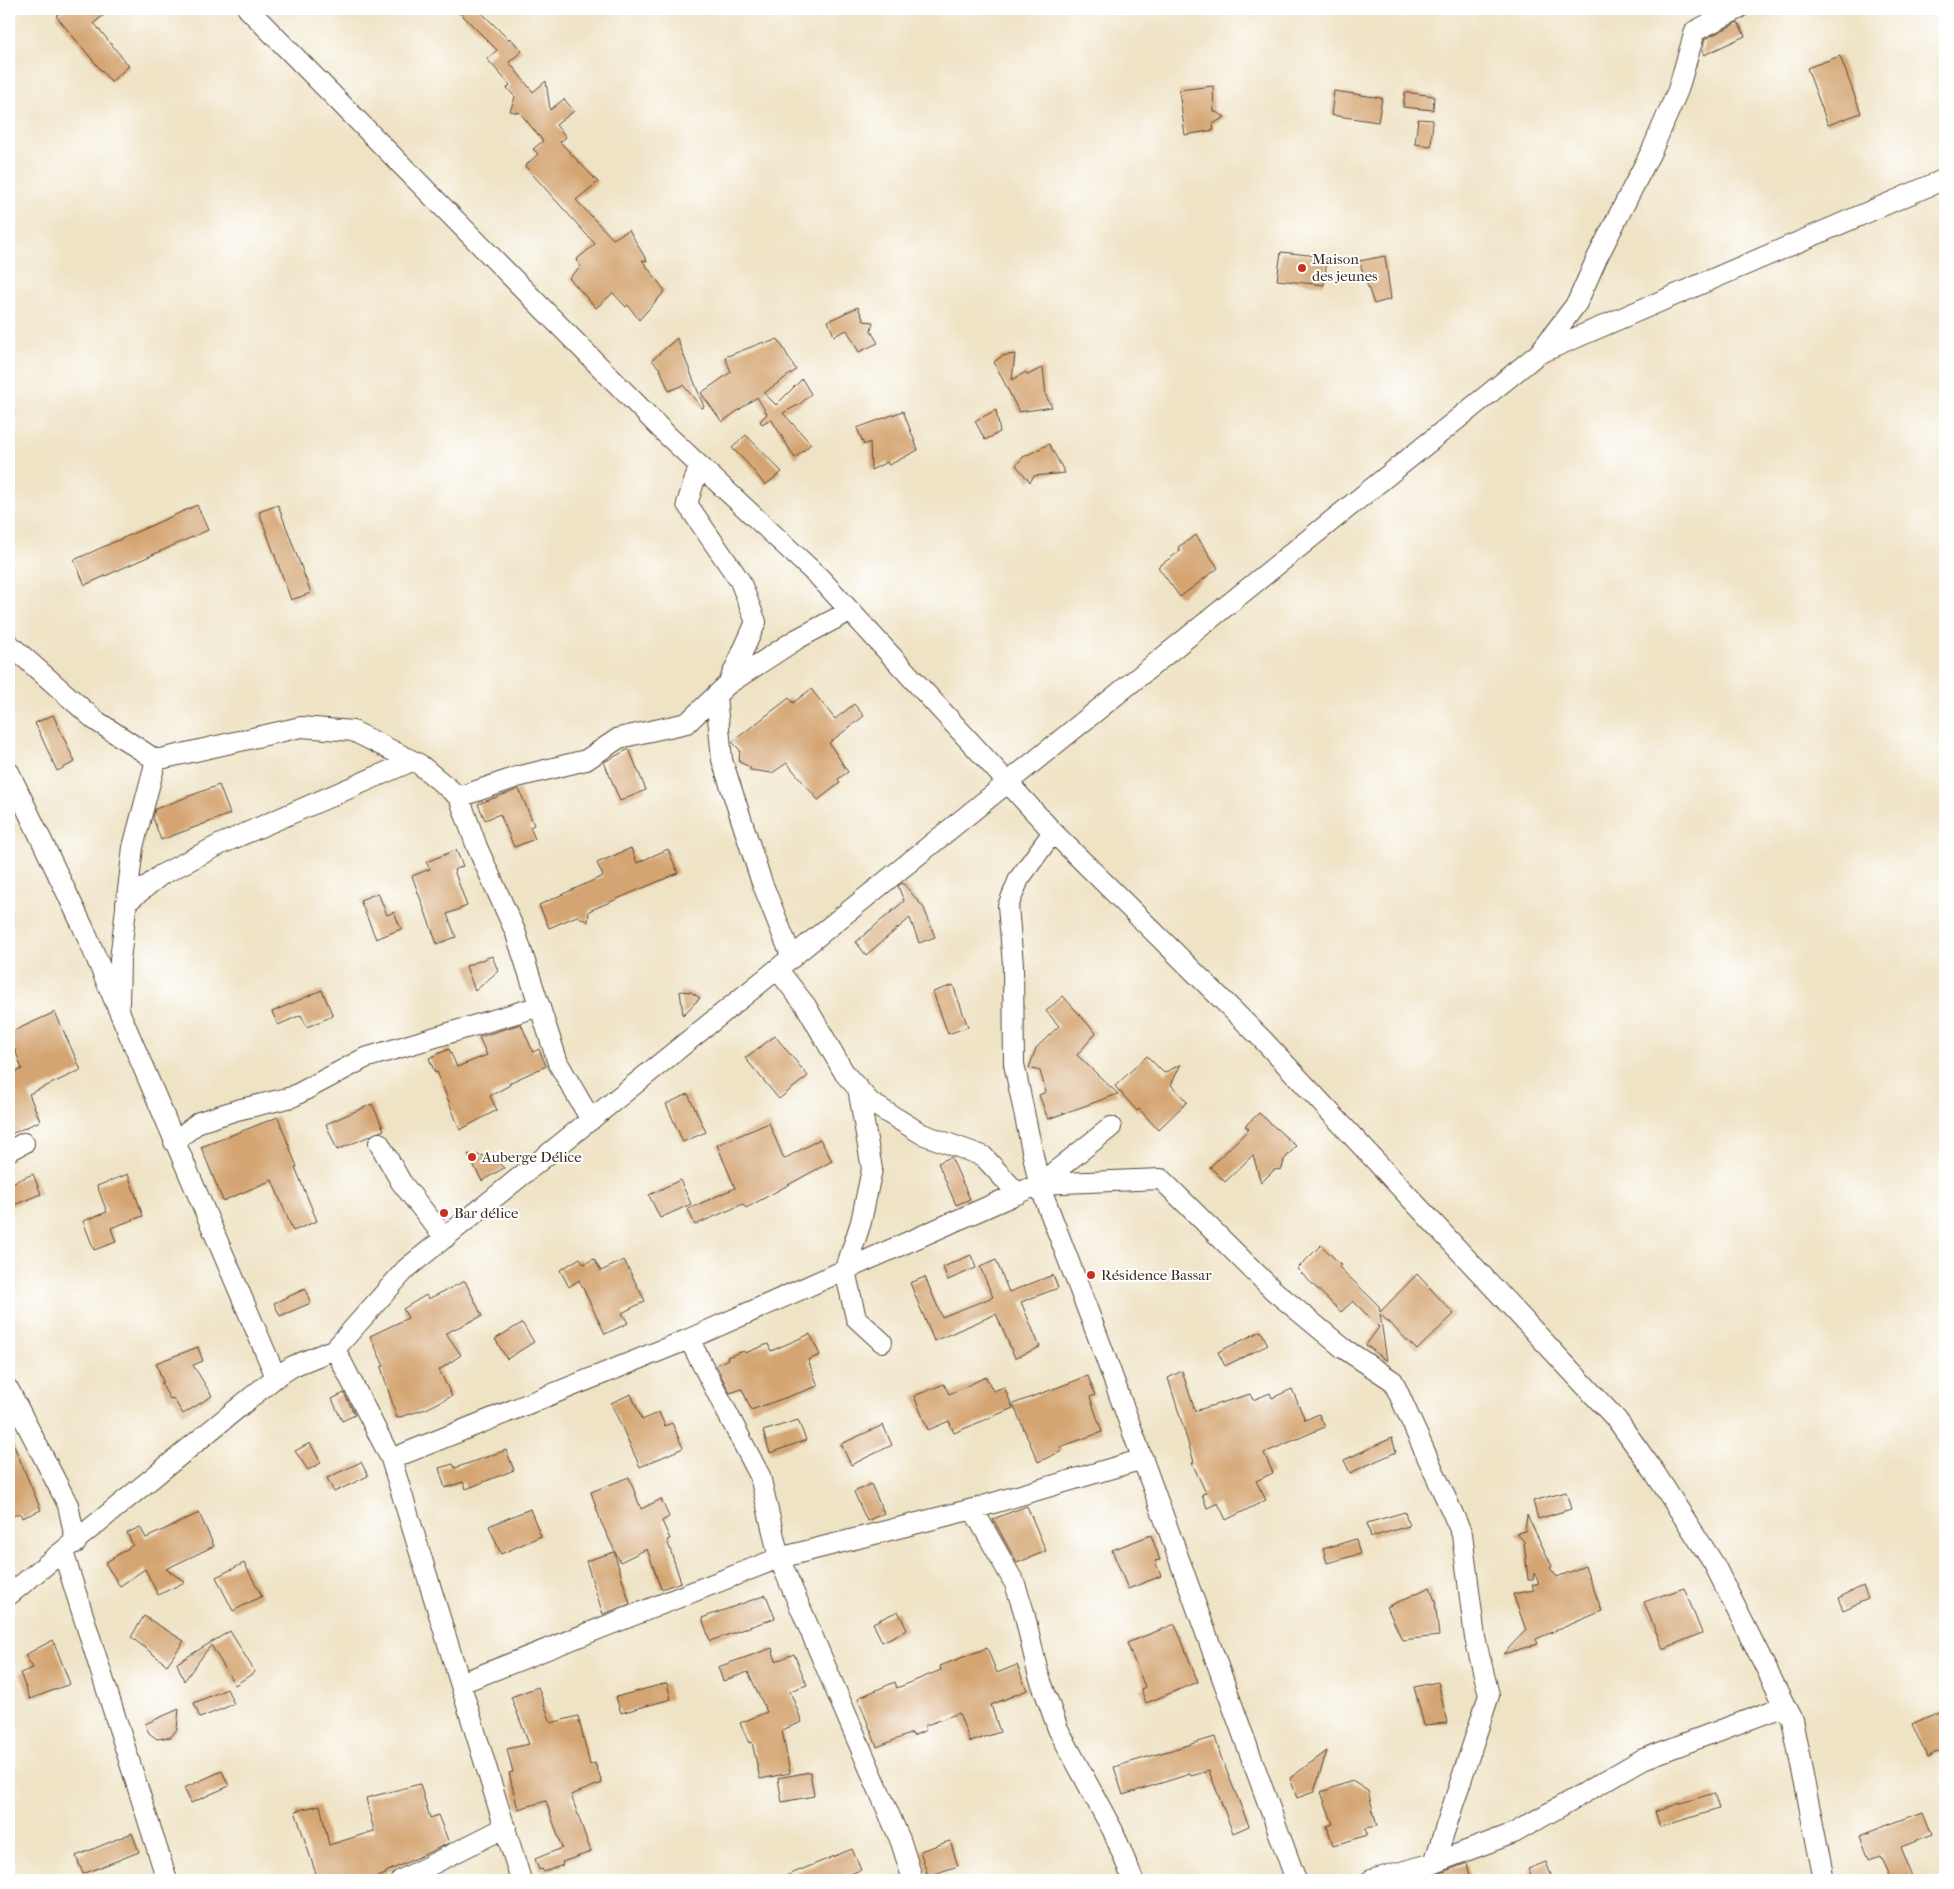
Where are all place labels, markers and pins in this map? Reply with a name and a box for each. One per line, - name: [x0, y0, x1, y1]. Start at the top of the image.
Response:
- place label: Maison des jeunes: [1312, 250, 1378, 285]
- marker: Maison des jeunes: [1296, 262, 1308, 274]
- place label: Auberge Délice: [481, 1148, 582, 1166]
- marker: Auberge Délice: [466, 1151, 478, 1163]
- place label: Bar délice: [454, 1204, 519, 1222]
- marker: Bar délice: [438, 1207, 450, 1219]
- place label: Résidence Bassar: [1101, 1266, 1212, 1284]
- marker: Résidence Bassar: [1085, 1269, 1097, 1281]

